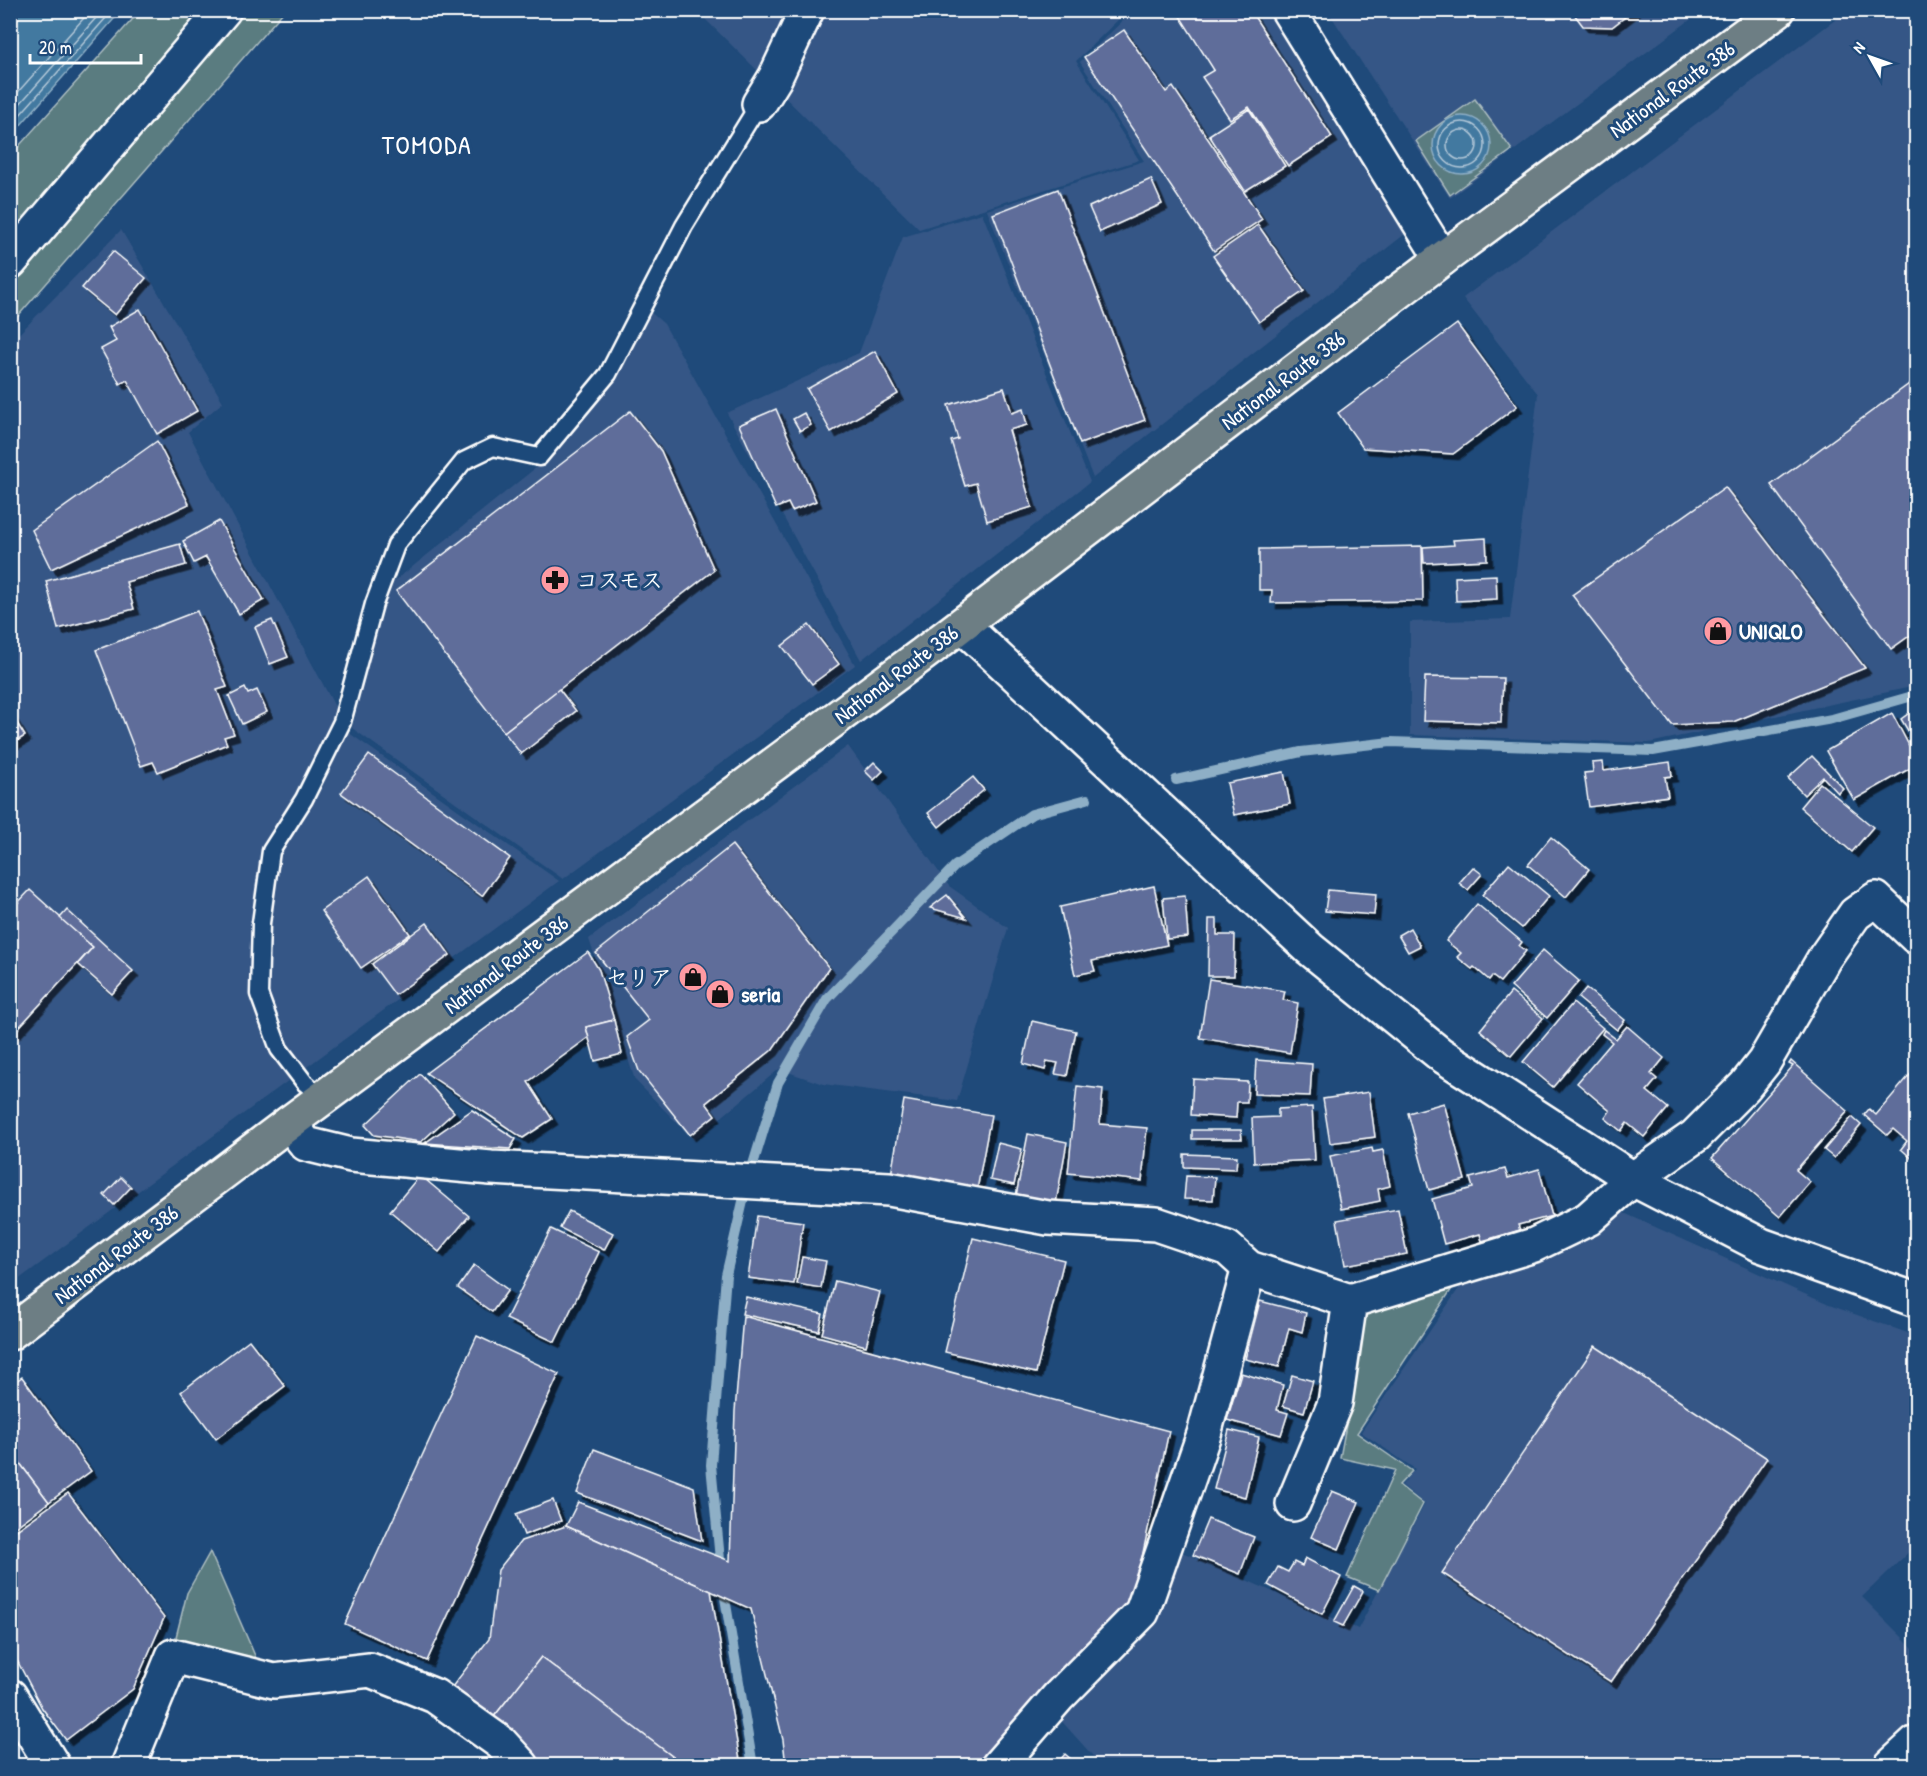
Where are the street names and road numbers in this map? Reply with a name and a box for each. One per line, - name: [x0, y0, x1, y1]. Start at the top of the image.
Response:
- street label: National Route 386: [1603, 33, 1741, 145]
- street label: National Route 386: [1215, 323, 1351, 437]
- street label: National Route 386: [828, 617, 964, 731]
- street label: National Route 386: [438, 907, 574, 1021]
- street label: National Route 386: [48, 1197, 184, 1311]

